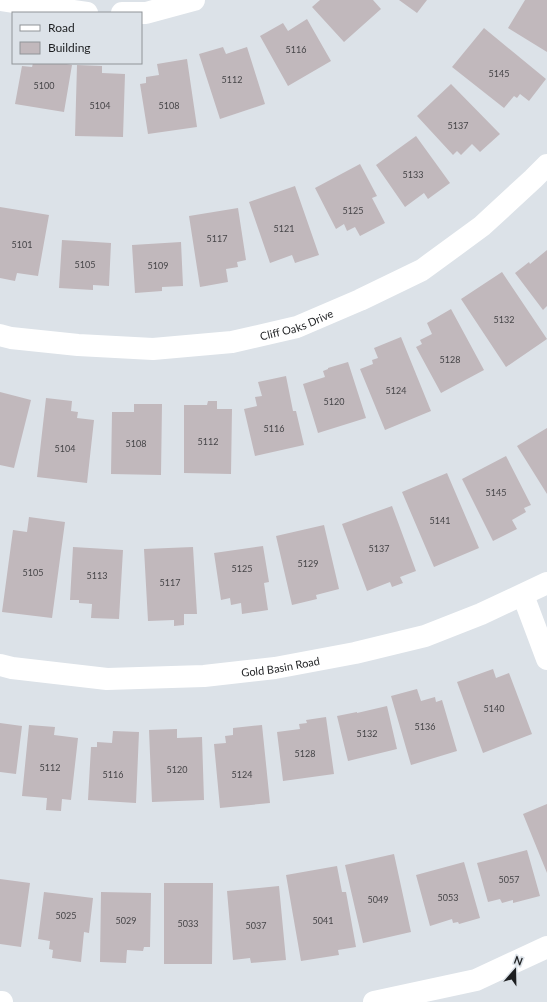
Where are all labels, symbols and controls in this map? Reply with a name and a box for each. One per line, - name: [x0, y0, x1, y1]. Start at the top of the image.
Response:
- legend: [12, 12, 142, 64]
- text: Road: [48, 20, 75, 35]
- text: Building: [48, 40, 91, 55]
- house number: 5116: [286, 44, 306, 55]
- house number: 5145: [489, 68, 509, 79]
- house number: 5112: [222, 74, 242, 85]
- house number: 5100: [34, 80, 54, 91]
- house number: 5104: [90, 100, 110, 111]
- house number: 5108: [159, 100, 179, 111]
- house number: 5137: [448, 120, 468, 131]
- house number: 5133: [403, 169, 423, 180]
- house number: 5125: [343, 205, 363, 216]
- house number: 5121: [274, 223, 294, 234]
- house number: 5117: [207, 233, 227, 244]
- house number: 5101: [12, 239, 32, 250]
- house number: 5105: [75, 259, 95, 270]
- house number: 5109: [148, 260, 168, 271]
- street label: Cliff Oaks Drive: [259, 306, 335, 342]
- house number: 5132: [494, 314, 514, 325]
- house number: 5128: [440, 354, 460, 365]
- house number: 5124: [386, 385, 406, 396]
- house number: 5120: [324, 396, 344, 407]
- house number: 5116: [264, 423, 284, 434]
- house number: 5112: [198, 436, 218, 447]
- house number: 5108: [126, 438, 146, 449]
- house number: 5104: [55, 443, 75, 454]
- house number: 5145: [486, 487, 506, 498]
- house number: 5141: [430, 515, 450, 526]
- house number: 5137: [369, 543, 389, 554]
- house number: 5129: [298, 558, 318, 569]
- house number: 5125: [232, 563, 252, 574]
- house number: 5105: [23, 567, 43, 578]
- house number: 5113: [87, 570, 107, 581]
- house number: 5117: [160, 577, 180, 588]
- street label: Gold Basin Road: [240, 653, 321, 678]
- house number: 5140: [484, 703, 504, 714]
- house number: 5136: [415, 721, 435, 732]
- house number: 5132: [357, 728, 377, 739]
- house number: 5128: [295, 748, 315, 759]
- house number: 5112: [40, 762, 60, 773]
- house number: 5120: [167, 764, 187, 775]
- house number: 5116: [103, 769, 123, 780]
- house number: 5124: [232, 769, 252, 780]
- house number: 5057: [499, 874, 519, 885]
- house number: 5053: [438, 892, 458, 903]
- house number: 5049: [368, 894, 388, 905]
- house number: 5025: [56, 910, 76, 921]
- house number: 5029: [116, 915, 136, 926]
- house number: 5041: [313, 915, 333, 926]
- house number: 5033: [178, 918, 198, 929]
- house number: 5037: [246, 920, 266, 931]
- north arrow: [495, 950, 535, 990]
- text: N: [512, 953, 525, 968]

